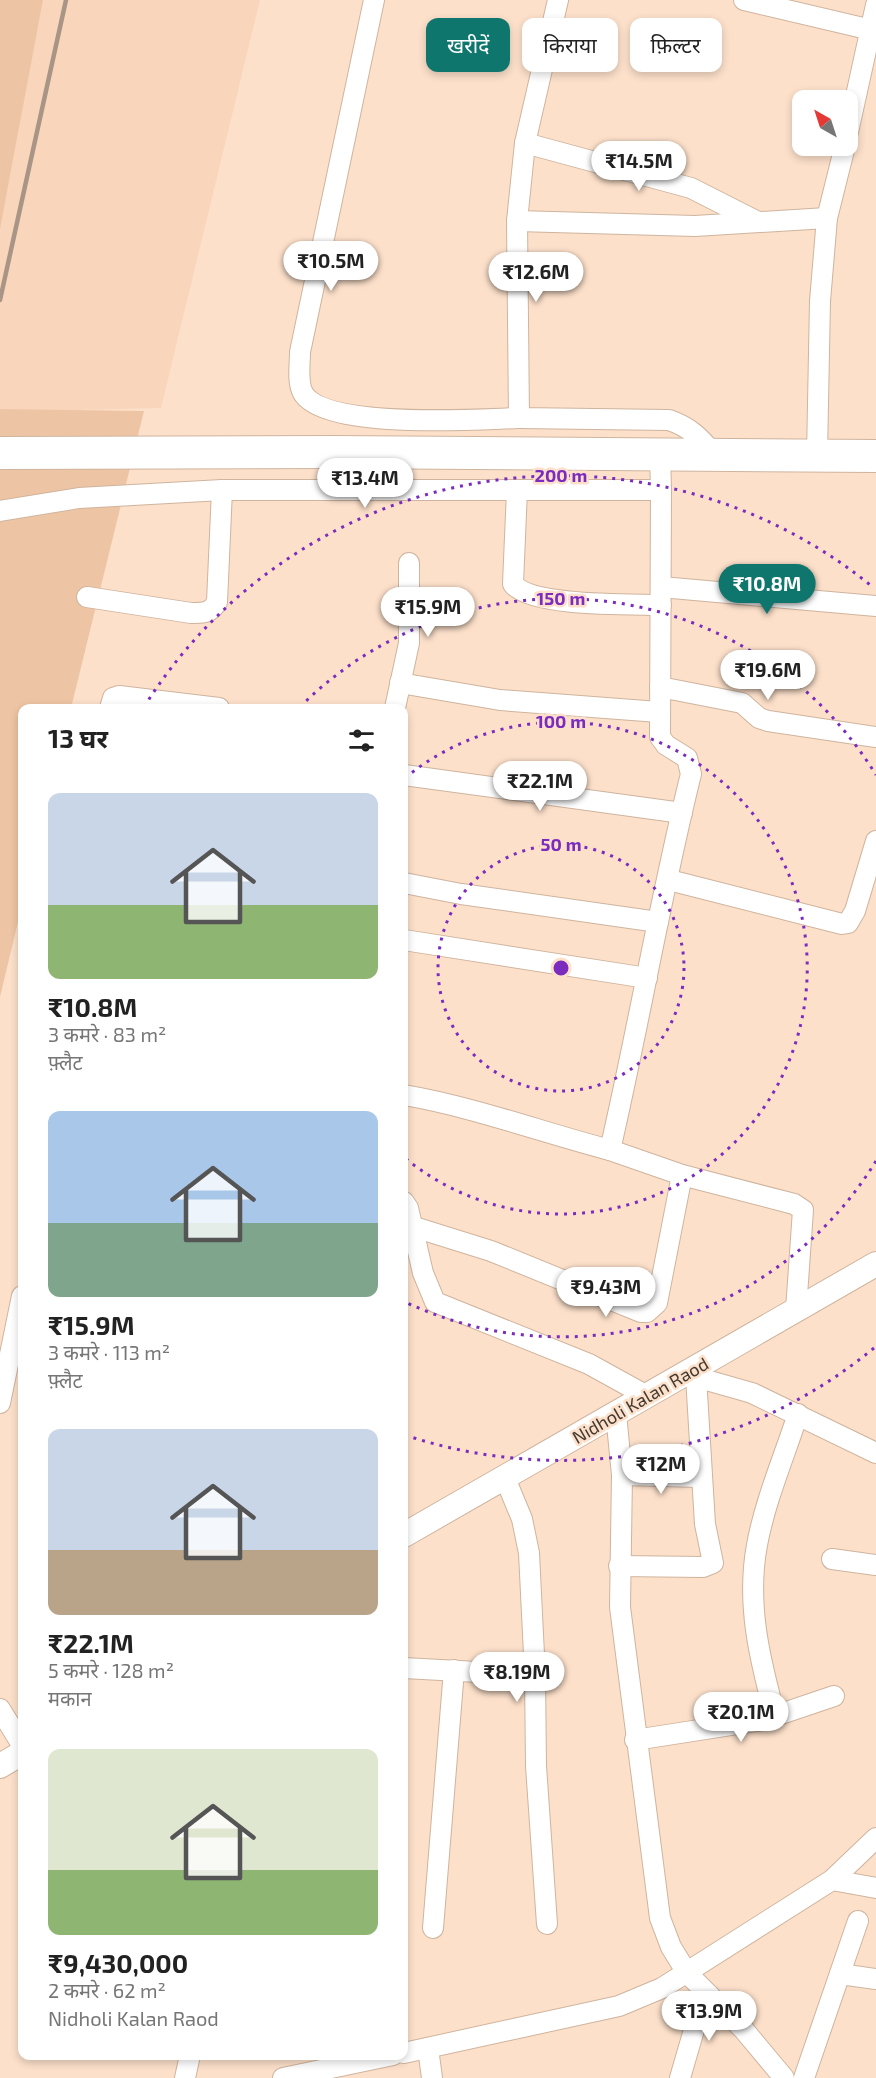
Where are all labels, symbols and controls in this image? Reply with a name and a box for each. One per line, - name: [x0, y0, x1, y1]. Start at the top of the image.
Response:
- chip: खरीदें: [426, 18, 510, 72]
- chip: किराया: [522, 18, 618, 72]
- chip: फ़िल्टर: [630, 18, 722, 72]
- north arrow: [792, 90, 858, 156]
- map controls: [792, 90, 858, 156]
- pin: ₹14.5M: [590, 141, 688, 192]
- text: ₹14.5M: [605, 148, 673, 172]
- pin: ₹10.5M: [282, 241, 380, 292]
- text: ₹10.5M: [297, 248, 365, 272]
- pin: ₹12.6M: [487, 252, 585, 303]
- text: ₹12.6M: [502, 259, 570, 283]
- pin: ₹13.4M: [316, 458, 414, 509]
- text: 200 m: [535, 464, 587, 486]
- text: ₹13.4M: [331, 465, 399, 489]
- pin: ₹10.8M: [718, 564, 816, 615]
- text: ₹10.8M: [733, 571, 801, 595]
- pin: ₹15.9M: [379, 587, 477, 638]
- text: 150 m: [537, 587, 585, 609]
- text: ₹15.9M: [395, 594, 461, 618]
- pin: ₹19.6M: [719, 650, 817, 701]
- text: ₹19.6M: [734, 657, 802, 681]
- text: 100 m: [536, 710, 586, 732]
- text: 13 घर: [48, 722, 108, 753]
- icon: filters: [345, 724, 378, 757]
- pin: ₹22.1M: [491, 761, 589, 812]
- text: ₹22.1M: [507, 768, 573, 792]
- icon: home: [159, 832, 267, 940]
- text: 50 m: [540, 833, 582, 855]
- centre of rings: [551, 958, 571, 978]
- text: ₹10.8M: [48, 991, 137, 1022]
- text: 3 कमरे · 83 m²: [48, 1022, 166, 1046]
- text: फ़्लैट: [48, 1050, 83, 1074]
- icon: home: [159, 1150, 267, 1258]
- pin: ₹9.43M: [557, 1267, 655, 1318]
- text: ₹9.43M: [571, 1274, 641, 1298]
- text: ₹15.9M: [48, 1309, 134, 1340]
- text: 3 कमरे · 113 m²: [48, 1340, 170, 1364]
- street label: Nidholi Kalan Raod: [568, 1352, 712, 1448]
- text: फ़्लैट: [48, 1368, 83, 1392]
- pin: ₹12M: [625, 1444, 697, 1495]
- text: ₹12M: [636, 1451, 686, 1475]
- icon: home: [159, 1468, 267, 1576]
- text: ₹22.1M: [48, 1627, 134, 1658]
- pin: ₹8.19M: [468, 1652, 566, 1703]
- text: 5 कमरे · 128 m²: [48, 1658, 174, 1682]
- text: ₹8.19M: [483, 1659, 551, 1683]
- text: मकान: [48, 1686, 92, 1710]
- pin: ₹20.1M: [692, 1692, 790, 1743]
- text: ₹20.1M: [707, 1699, 775, 1723]
- icon: home: [159, 1788, 267, 1896]
- text: ₹9,430,000: [48, 1947, 188, 1978]
- text: 2 कमरे · 62 m²: [48, 1978, 166, 2002]
- pin: ₹13.9M: [660, 1991, 758, 2042]
- text: ₹13.9M: [676, 1998, 742, 2022]
- text: Nidholi Kalan Raod: [48, 2006, 219, 2030]

